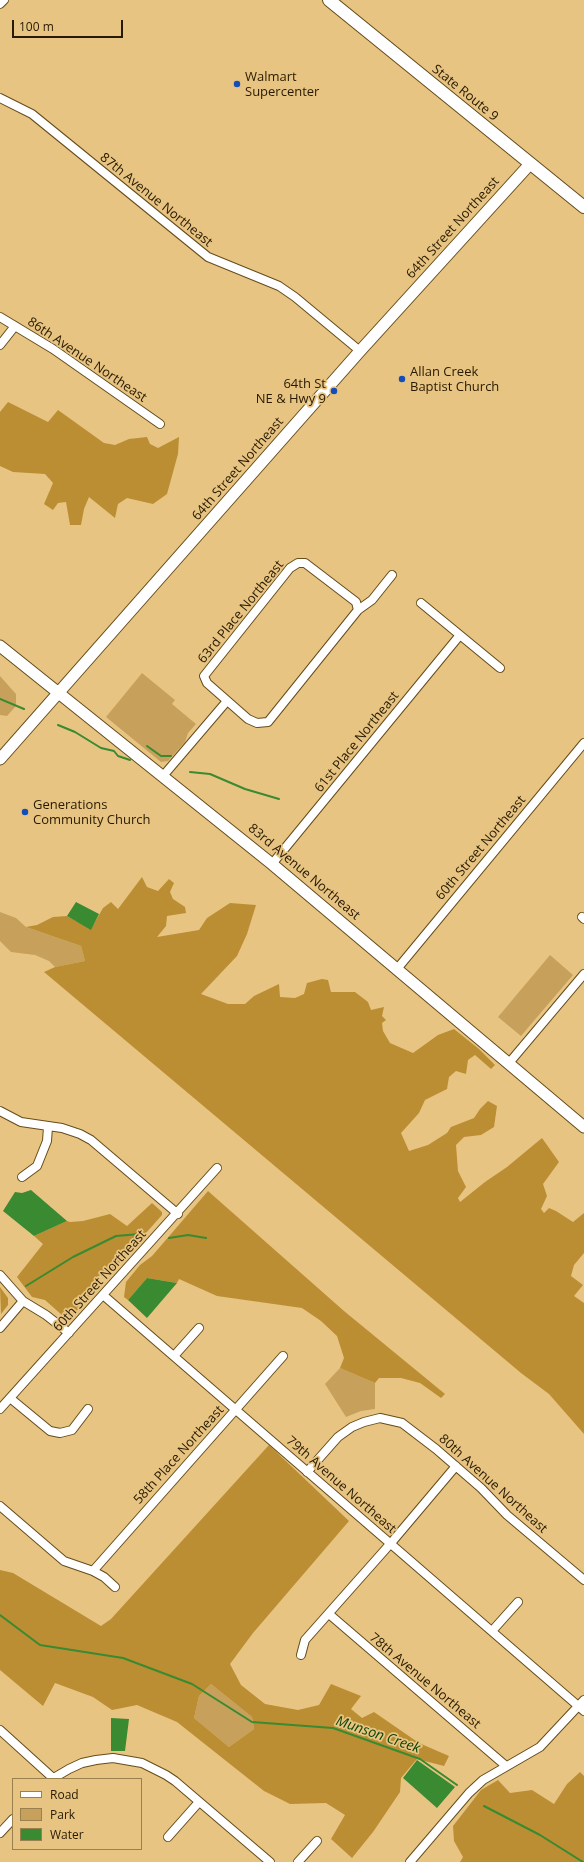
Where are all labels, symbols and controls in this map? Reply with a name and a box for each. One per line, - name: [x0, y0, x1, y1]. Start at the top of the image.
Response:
- scale bar: [14, 12, 125, 38]
- text: 100 m: [19, 18, 54, 35]
- street label: State Route 9: [429, 61, 501, 125]
- place label: Walmart Supercenter: [245, 69, 319, 100]
- marker: Walmart Supercenter: [232, 79, 242, 89]
- street label: 87th Avenue Northeast: [97, 150, 215, 250]
- street label: 64th Street Northeast: [403, 174, 503, 282]
- street label: 86th Avenue Northeast: [24, 314, 150, 406]
- place label: Allan Creek Baptist Church: [410, 364, 499, 395]
- marker: Allan Creek Baptist Church: [397, 374, 407, 384]
- place label: 64th St NE & Hwy 9: [256, 376, 326, 407]
- marker: 64th St NE & Hwy 9: [329, 386, 339, 396]
- street label: 64th Street Northeast: [189, 414, 287, 524]
- street label: 63rd Place Northeast: [195, 558, 287, 666]
- street label: 61st Place Northeast: [312, 688, 402, 796]
- street label: 60th Street Northeast: [433, 793, 529, 903]
- place label: Generations Community Church: [33, 797, 150, 828]
- marker: Generations Community Church: [20, 807, 30, 817]
- street label: 83rd Avenue Northeast: [245, 821, 363, 923]
- street label: 60th Street Northeast: [50, 1227, 150, 1335]
- street label: 58th Place Northeast: [131, 1403, 227, 1507]
- street label: 80th Avenue Northeast: [436, 1431, 550, 1537]
- street label: 79th Avenue Northeast: [283, 1433, 399, 1537]
- street label: 78th Avenue Northeast: [366, 1630, 484, 1732]
- water label: Munson Creek: [334, 1713, 422, 1757]
- legend: [12, 1778, 142, 1850]
- text: Road: [50, 1786, 79, 1803]
- text: Park: [50, 1806, 75, 1823]
- text: Water: [50, 1826, 84, 1843]

